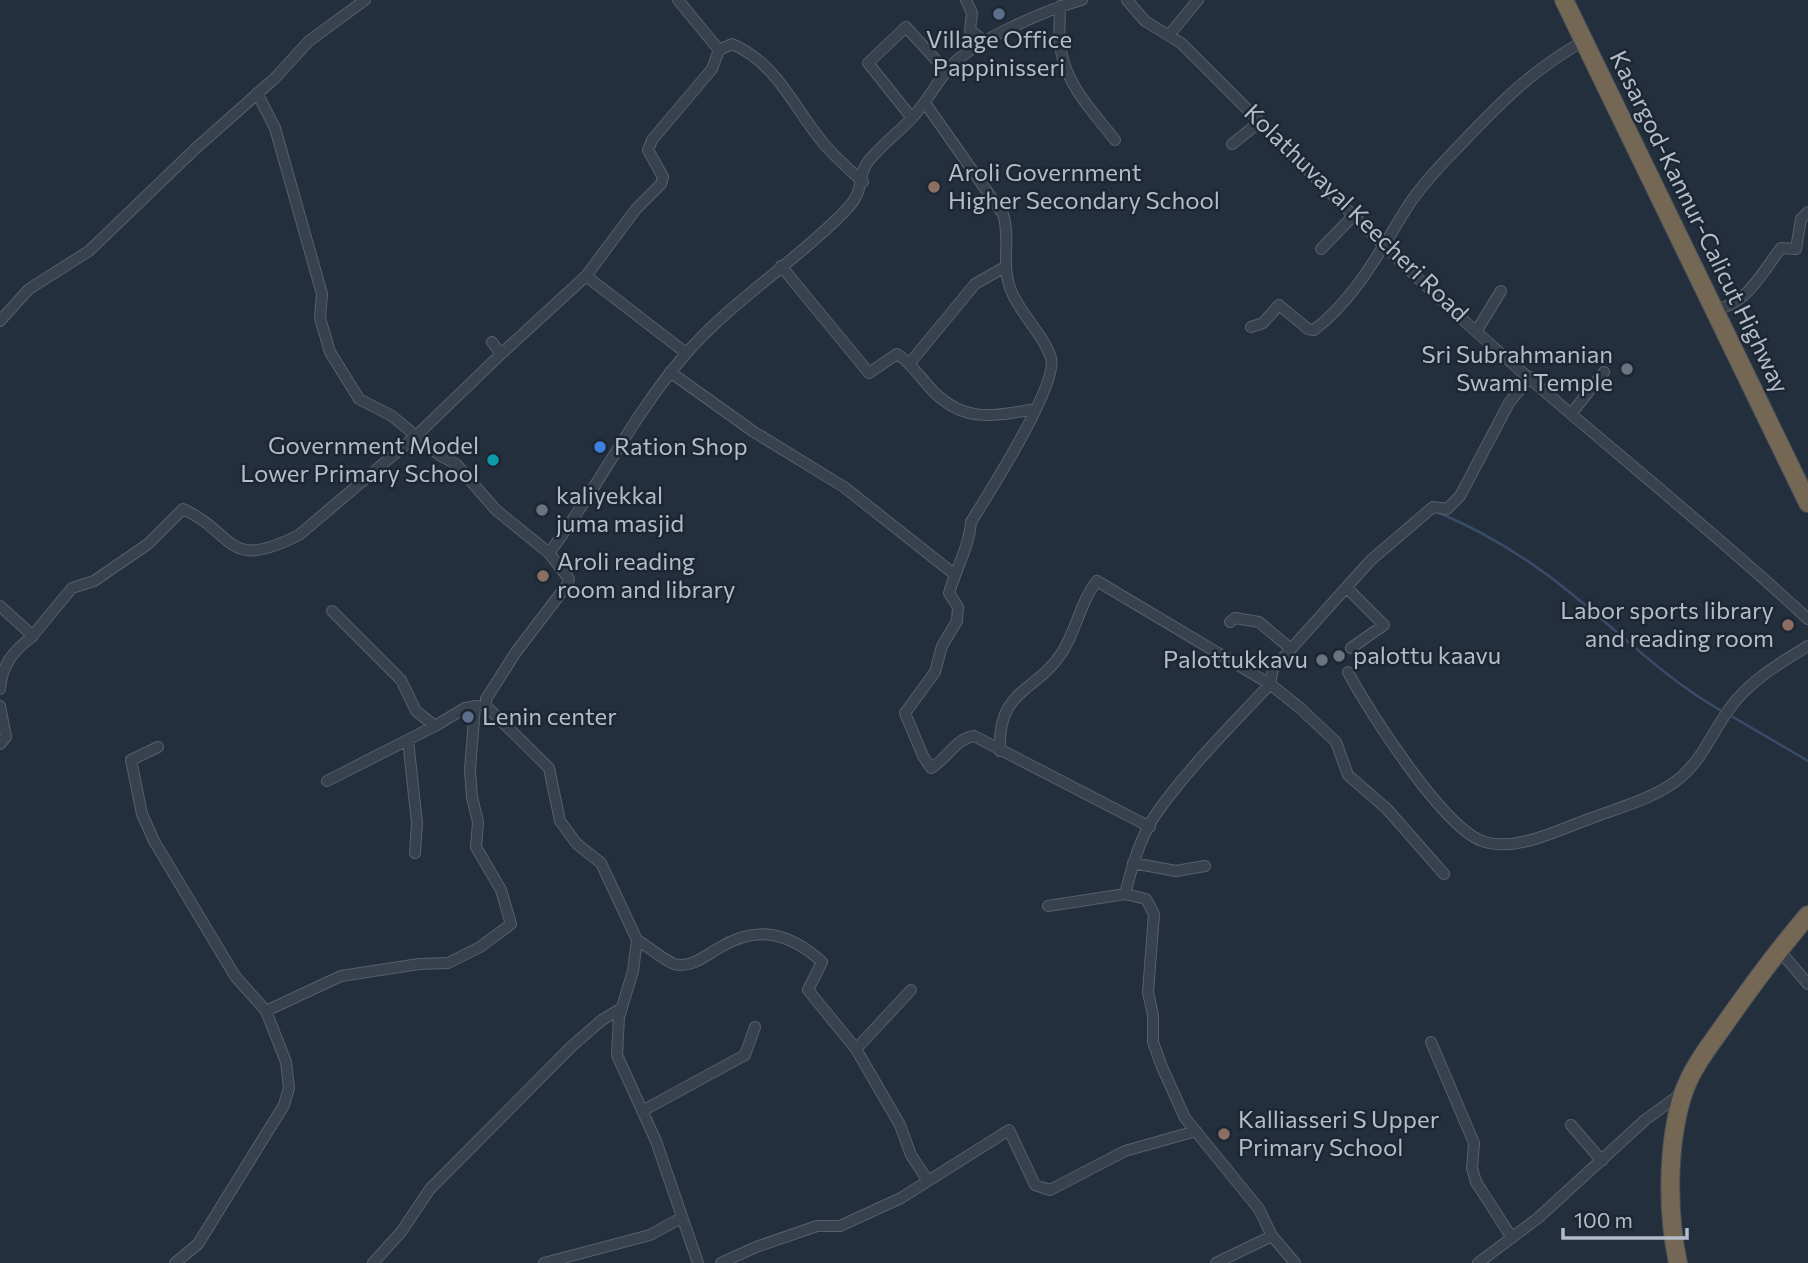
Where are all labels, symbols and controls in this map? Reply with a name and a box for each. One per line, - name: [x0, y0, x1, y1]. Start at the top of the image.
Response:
- marker: Village Office Pappinisseri: [991, 6, 1007, 22]
- place label: Village Office Pappinisseri: [926, 24, 1072, 81]
- street label: Kasargod-Kannur-Calicut Highway: [1605, 45, 1796, 397]
- street label: Kolathuvayal Keecheri Road: [1239, 97, 1475, 327]
- place label: Aroli Government Higher Secondary School: [948, 157, 1220, 214]
- marker: Aroli Government Higher Secondary School: [926, 179, 942, 195]
- place label: Sri Subrahmanian Swami Temple: [1422, 339, 1613, 396]
- marker: Sri Subrahmanian Swami Temple: [1619, 361, 1635, 377]
- place label: Government Model Lower Primary School: [240, 430, 479, 487]
- place label: Ration Shop: [614, 431, 748, 460]
- marker: Ration Shop: [592, 439, 608, 455]
- marker: Government Model Lower Primary School: [485, 452, 501, 468]
- place label: kaliyekkal juma masjid: [556, 480, 684, 537]
- marker: kaliyekkal juma masjid: [534, 502, 550, 518]
- place label: Aroli reading room and library: [557, 546, 736, 603]
- marker: Aroli reading room and library: [535, 568, 551, 584]
- place label: Labor sports library and reading room: [1560, 595, 1774, 652]
- marker: Labor sports library and reading room: [1780, 617, 1796, 633]
- place label: palottu kaavu: [1353, 640, 1501, 669]
- place label: Palottukkavu: [1163, 644, 1308, 673]
- marker: palottu kaavu: [1331, 648, 1347, 664]
- marker: Palottukkavu: [1314, 652, 1330, 668]
- place label: Lenin center: [482, 701, 617, 730]
- marker: Lenin center: [460, 709, 476, 725]
- place label: Kalliasseri S Upper Primary School: [1238, 1104, 1440, 1161]
- marker: Kalliasseri S Upper Primary School: [1216, 1126, 1232, 1142]
- scale bar: [1563, 1196, 1687, 1240]
- text: 100 m: [1574, 1207, 1633, 1232]

